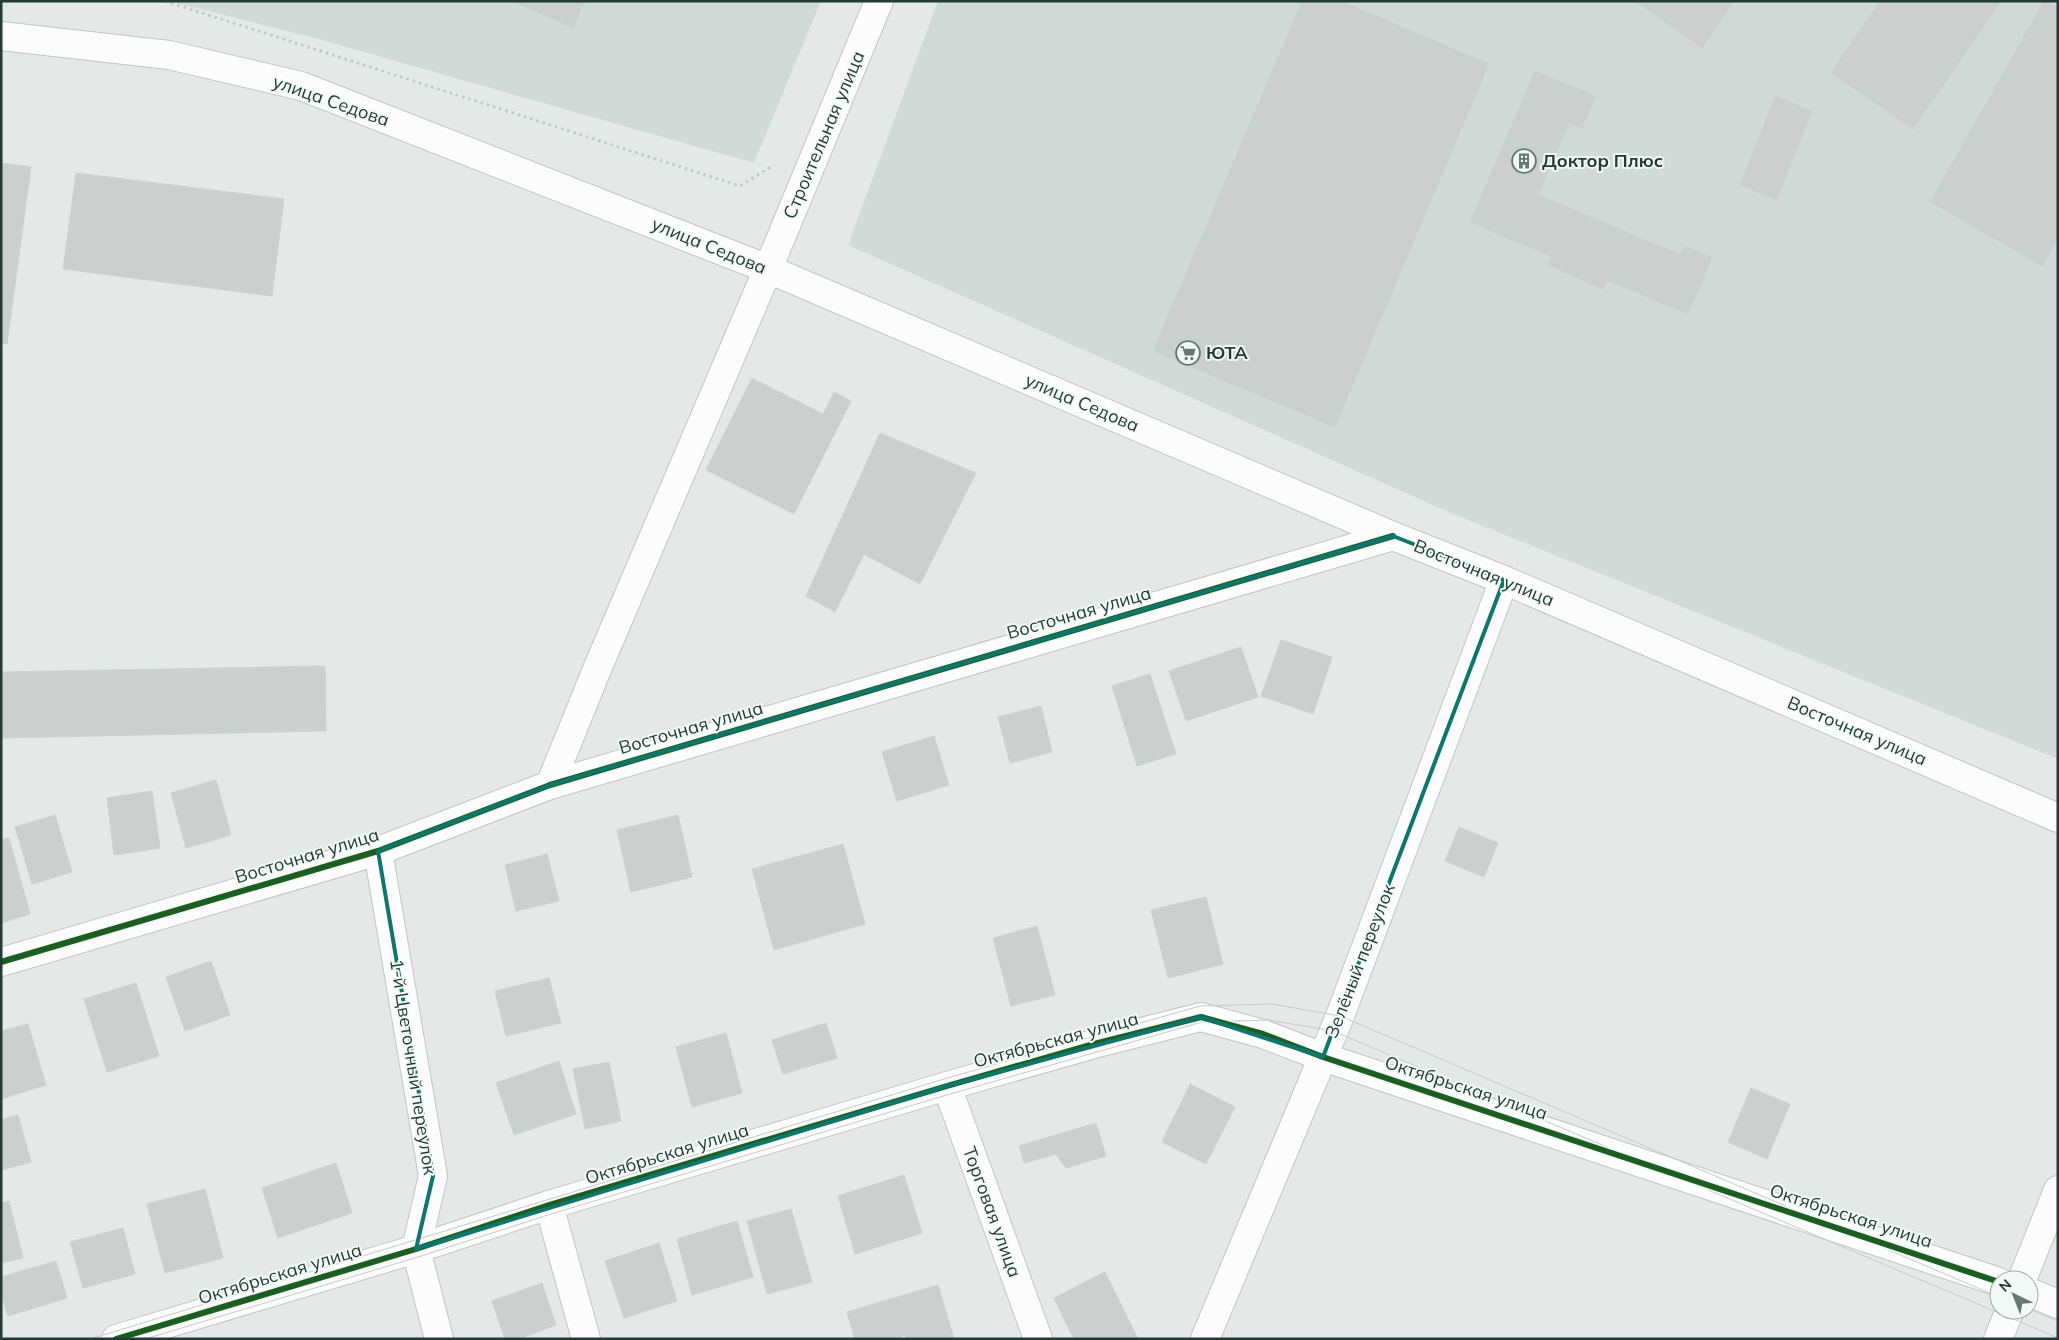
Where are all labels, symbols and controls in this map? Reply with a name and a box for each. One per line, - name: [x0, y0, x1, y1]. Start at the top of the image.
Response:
- street label: Строительная улица: [778, 47, 869, 222]
- street label: улица Седова: [270, 70, 392, 131]
- building icon: Доктор Плюс: [1511, 148, 1537, 174]
- place label: Доктор Плюс: [1542, 149, 1663, 172]
- street label: улица Седова: [648, 212, 770, 279]
- supermarket icon: ЮТА: [1175, 340, 1201, 366]
- place label: ЮТА: [1206, 341, 1248, 364]
- street label: улица Седова: [1022, 368, 1143, 437]
- street label: Восточная улица: [1411, 534, 1558, 611]
- street label: Восточная улица: [1004, 581, 1154, 644]
- street label: Восточная улица: [1784, 691, 1930, 770]
- street label: Восточная улица: [616, 696, 766, 759]
- street label: Восточная улица: [232, 823, 382, 888]
- street label: Зелёный переулок: [1320, 880, 1400, 1041]
- street label: 1-й Цветочный переулок: [385, 957, 442, 1177]
- street label: Октябрьская улица: [971, 1006, 1141, 1073]
- street label: Октябрьская улица: [1382, 1050, 1550, 1125]
- street label: Октябрьская улица: [582, 1118, 751, 1189]
- street label: Торговая улица: [958, 1143, 1027, 1280]
- street label: Октябрьская улица: [1767, 1178, 1935, 1253]
- street label: Октябрьская улица: [195, 1238, 364, 1309]
- north arrow: [1989, 1270, 2039, 1320]
- text: N: [1995, 1275, 2015, 1296]

